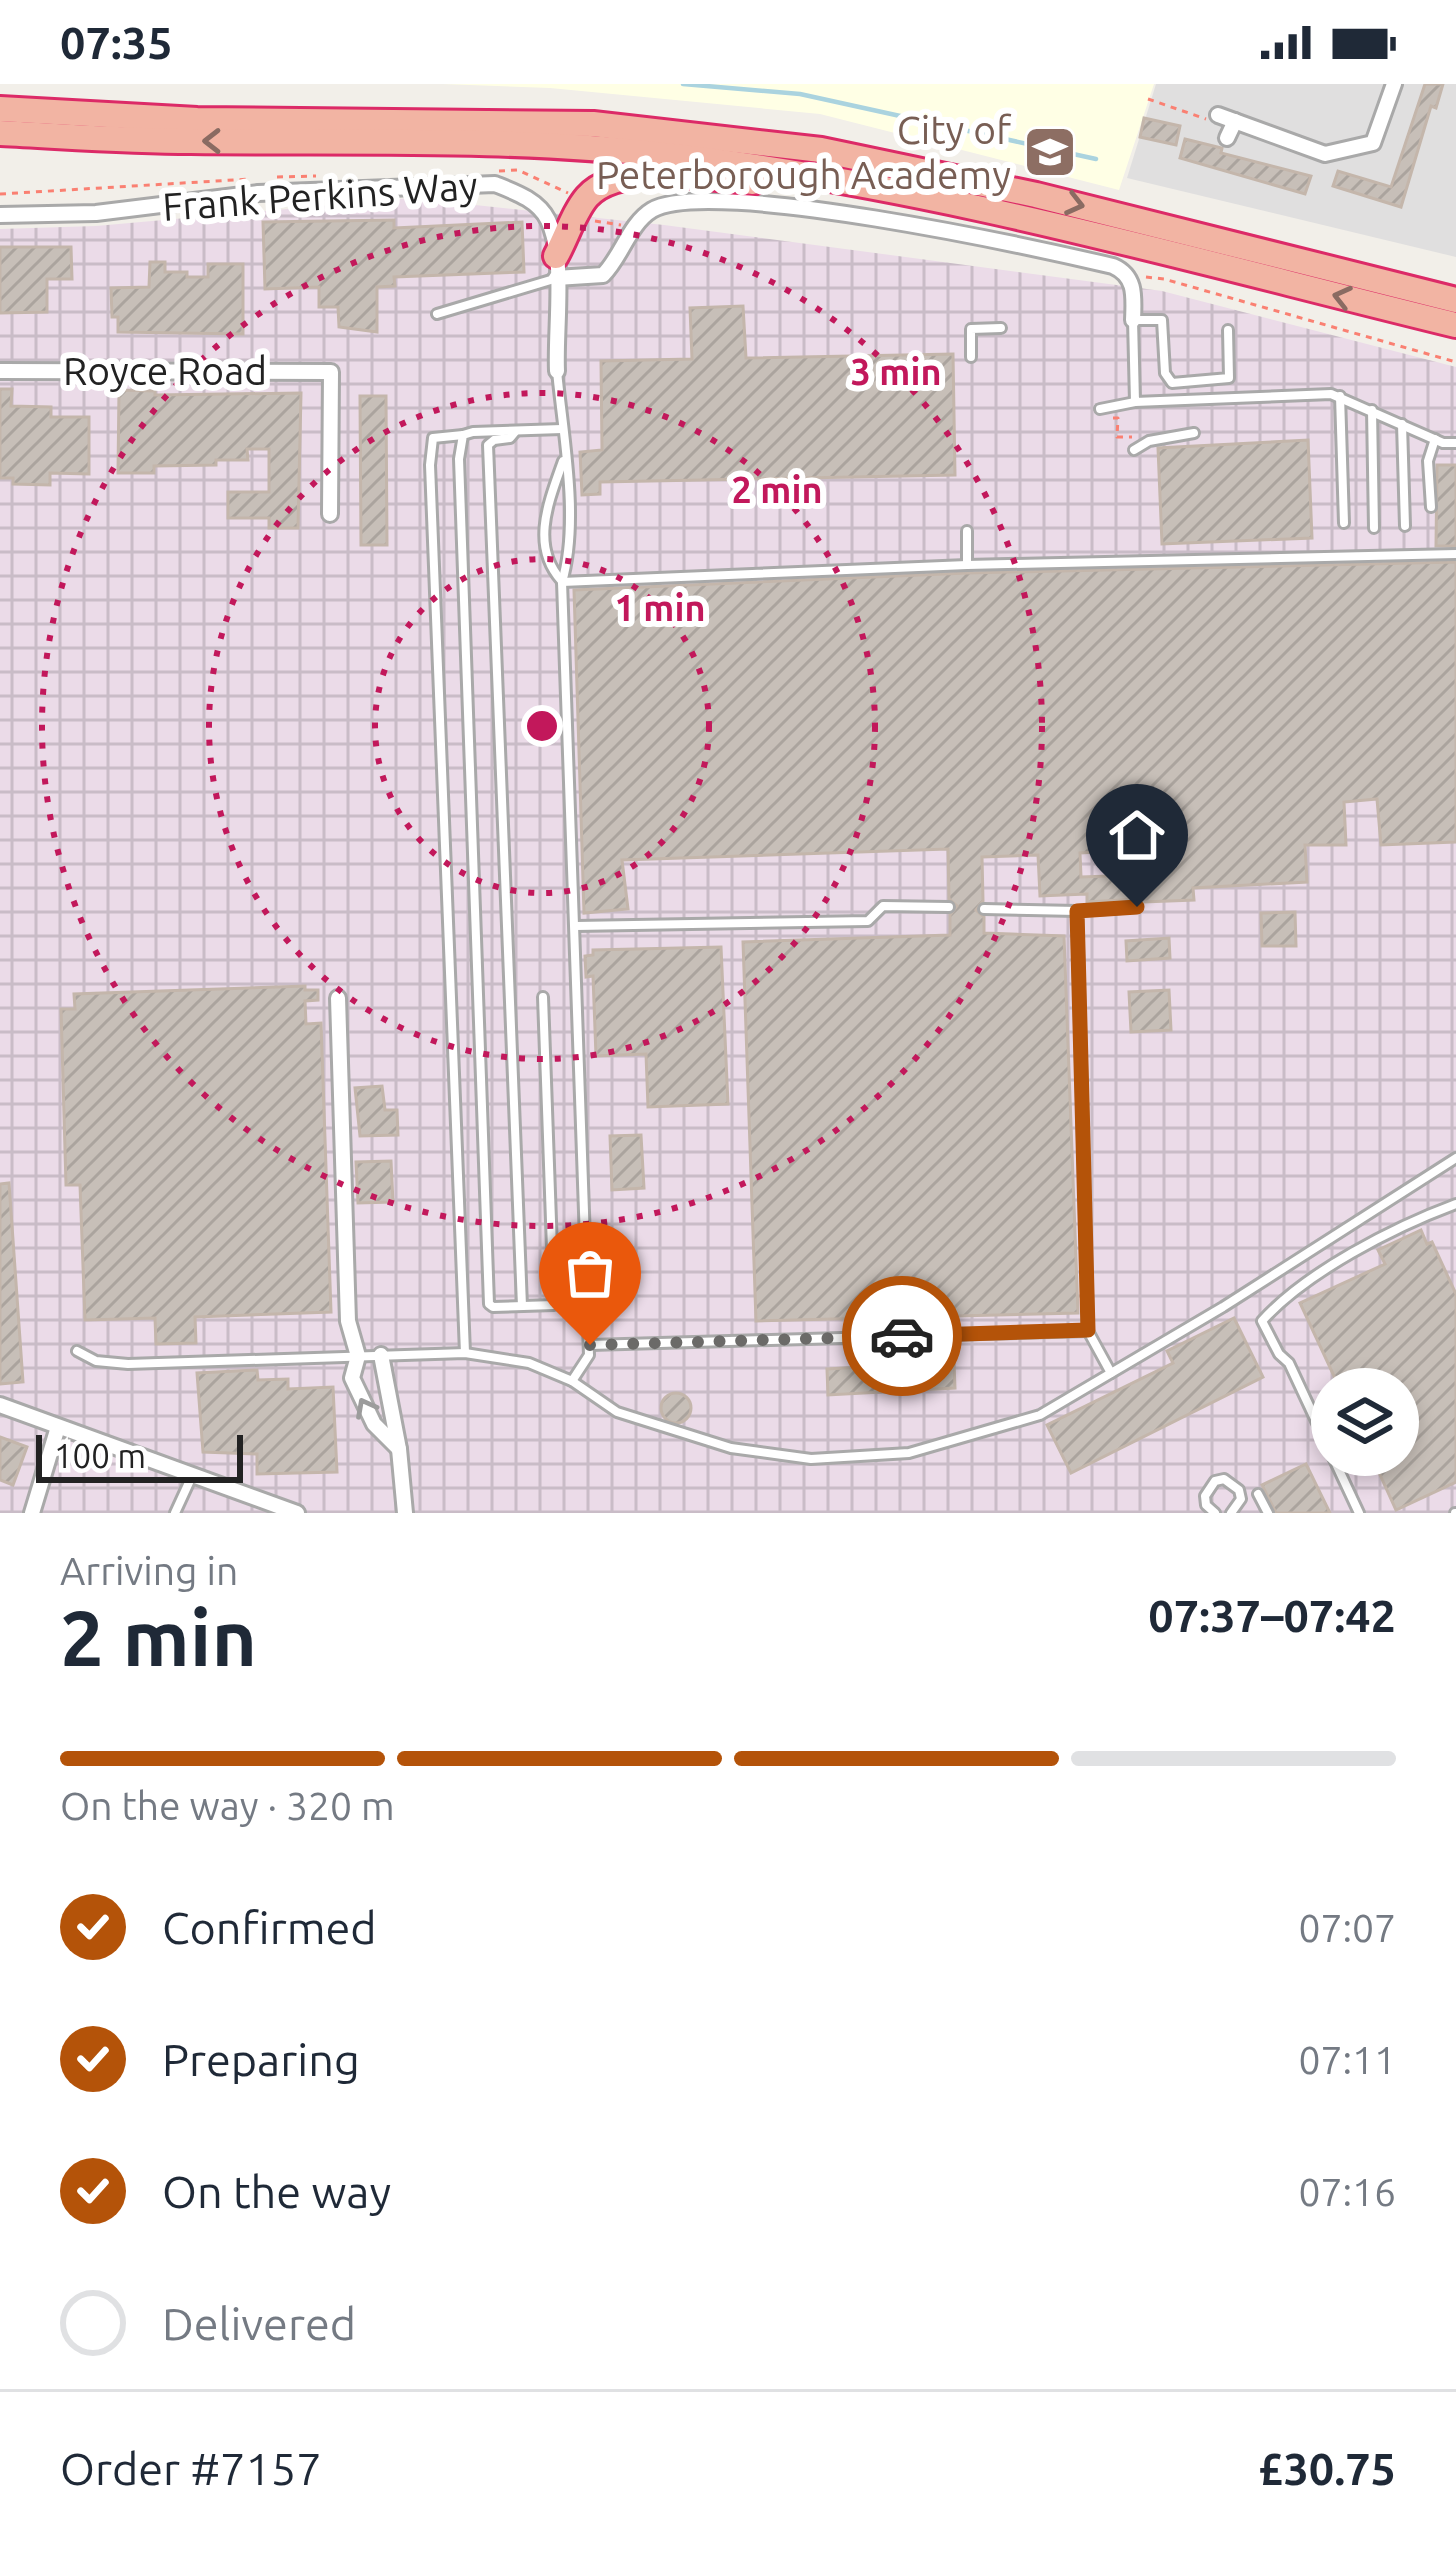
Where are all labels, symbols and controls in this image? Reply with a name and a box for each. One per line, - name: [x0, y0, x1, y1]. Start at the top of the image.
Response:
- text: 07:35: [60, 17, 173, 68]
- place label: City of Peterborough Academy: [596, 108, 1012, 196]
- school or university icon: City of Peterborough Academy: [1022, 124, 1078, 180]
- one-way arrow: [202, 128, 220, 154]
- street label: Frank Perkins Way: [161, 163, 479, 228]
- one-way arrow: [1065, 190, 1085, 215]
- one-way arrow: [1333, 286, 1353, 311]
- street label: Royce Road: [63, 349, 267, 392]
- text: 3 min: [851, 351, 941, 392]
- text: 2 min: [732, 469, 822, 510]
- text: 1 min: [615, 587, 705, 628]
- centre of rings: [521, 705, 563, 747]
- pin: [1086, 784, 1188, 907]
- icon: home: [1104, 802, 1170, 868]
- pin: [539, 1222, 641, 1345]
- icon: bag: [557, 1240, 623, 1306]
- courier: [842, 1276, 962, 1396]
- icon: car: [869, 1303, 935, 1369]
- map controls: [1311, 1368, 1419, 1476]
- button: layers: [1311, 1368, 1419, 1476]
- one-way arrow: [357, 1397, 380, 1419]
- scale bar: [36, 1429, 243, 1482]
- text: 100 m: [54, 1437, 146, 1474]
- text: Arriving in: [60, 1549, 238, 1592]
- text: 07:37–07:42: [1148, 1590, 1396, 1641]
- text: 2 min: [60, 1593, 257, 1681]
- text: On the way · 320 m: [60, 1784, 395, 1827]
- icon: check: [60, 1894, 126, 1960]
- text: Confirmed: [162, 1902, 377, 1953]
- text: 07:07: [1298, 1906, 1396, 1949]
- icon: check: [60, 2026, 126, 2092]
- text: Preparing: [162, 2034, 360, 2085]
- text: 07:11: [1298, 2038, 1396, 2081]
- icon: check: [60, 2158, 126, 2224]
- text: On the way: [162, 2166, 391, 2217]
- text: 07:16: [1298, 2170, 1396, 2213]
- text: Delivered: [162, 2298, 356, 2349]
- text: Order #7157: [60, 2443, 322, 2494]
- text: £30.75: [1258, 2443, 1396, 2494]

